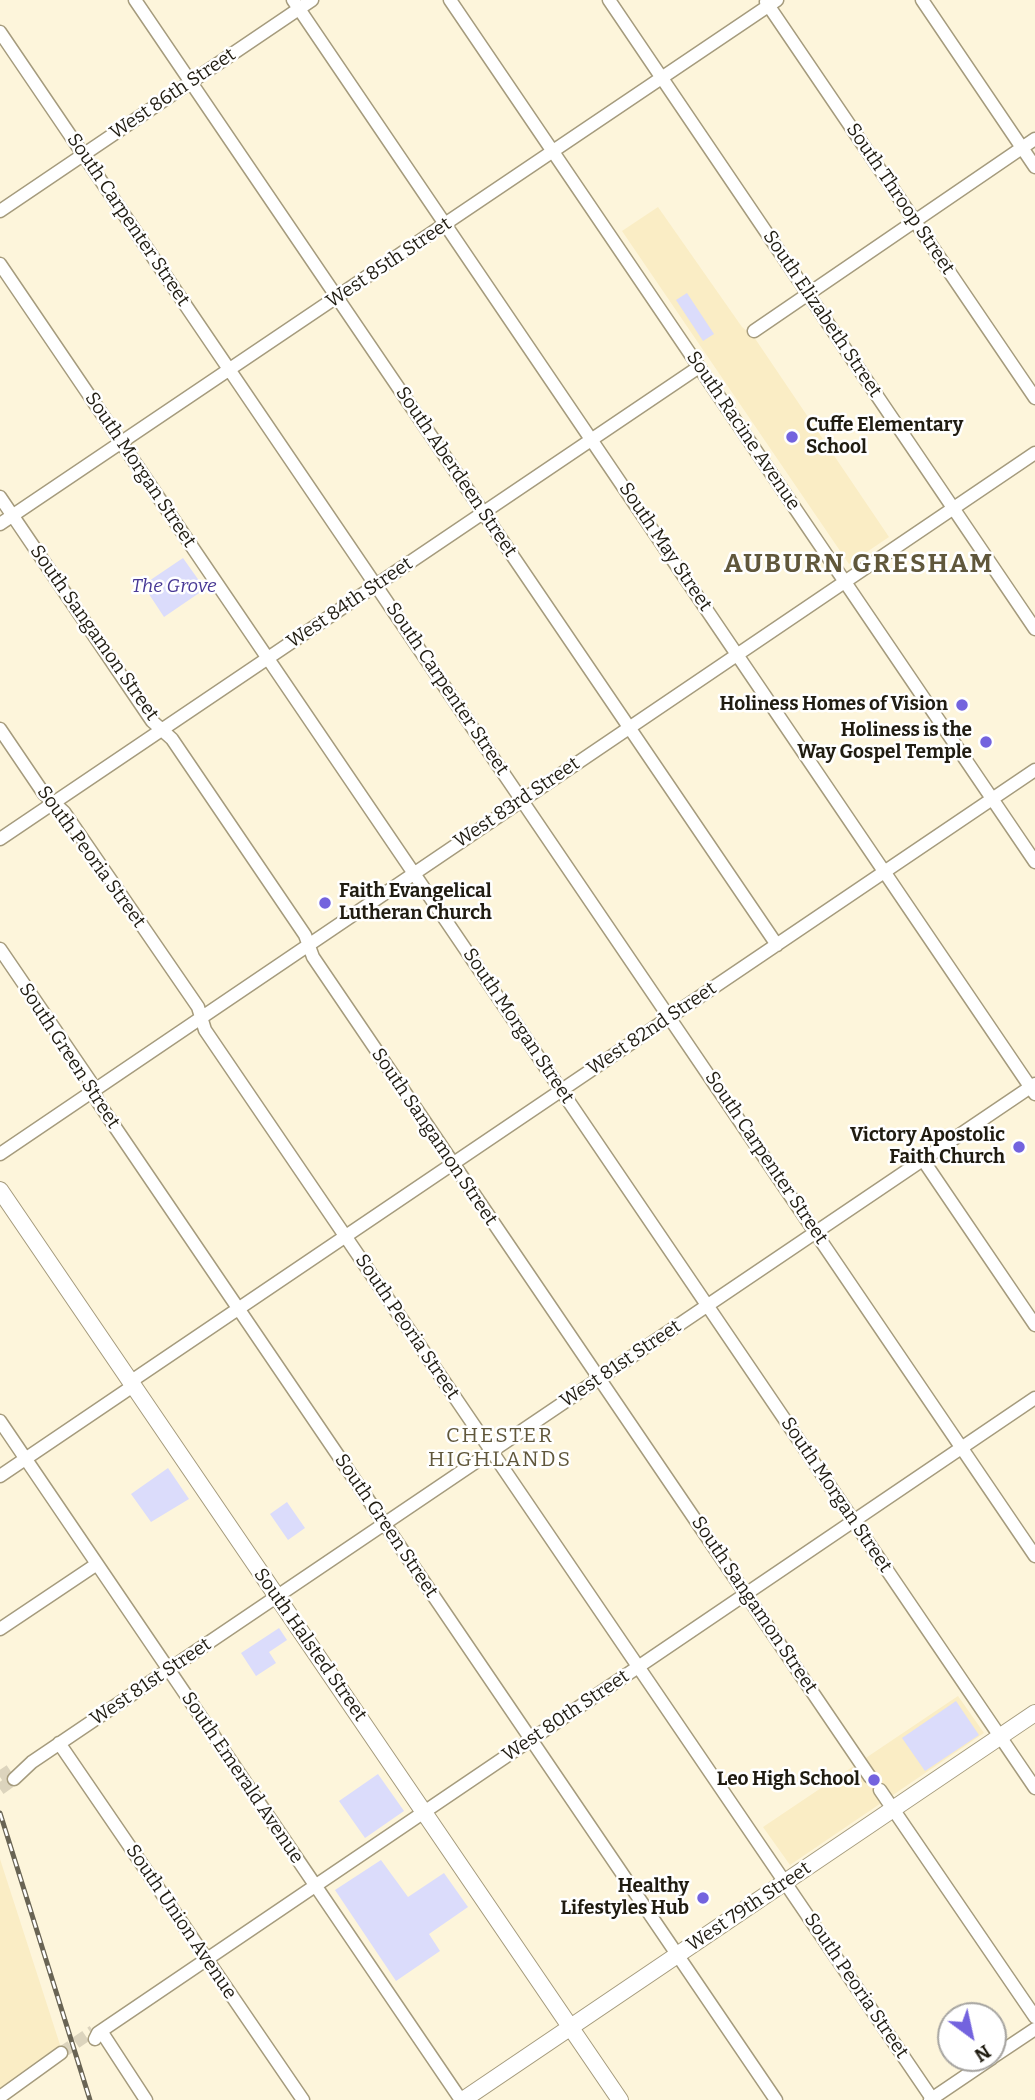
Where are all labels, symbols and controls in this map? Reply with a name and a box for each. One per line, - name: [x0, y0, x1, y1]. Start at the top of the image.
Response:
- street label: West 86th Street: [106, 44, 240, 144]
- street label: South Throop Street: [841, 119, 959, 279]
- street label: South Carpenter Street: [62, 129, 194, 311]
- street label: West 85th Street: [322, 213, 456, 313]
- street label: South Elizabeth Street: [758, 226, 886, 402]
- street label: South Racine Avenue: [681, 347, 805, 515]
- street label: South Aberdeen Street: [391, 383, 521, 561]
- street label: South Morgan Street: [80, 388, 200, 552]
- place label: Cuffe Elementary School: [806, 415, 963, 459]
- marker: Cuffe Elementary School: [784, 429, 800, 445]
- street label: South May Street: [614, 478, 716, 616]
- street label: South Sangamon Street: [25, 541, 163, 725]
- district label: AUBURN GRESHAM: [726, 549, 992, 581]
- street label: West 84th Street: [283, 553, 417, 653]
- park label: The Grove: [131, 576, 217, 598]
- street label: South Carpenter Street: [381, 598, 513, 780]
- place label: Holiness Homes of Vision: [719, 694, 948, 716]
- marker: Holiness Homes of Vision: [954, 697, 970, 713]
- place label: Holiness is the Way Gospel Temple: [797, 720, 972, 764]
- marker: Holiness is the Way Gospel Temple: [978, 734, 994, 750]
- street label: West 83rd Street: [450, 753, 584, 853]
- street label: South Peoria Street: [32, 782, 150, 932]
- place label: Faith Evangelical Lutheran Church: [339, 881, 492, 925]
- marker: Faith Evangelical Lutheran Church: [317, 895, 333, 911]
- street label: South Morgan Street: [458, 944, 578, 1108]
- street label: West 82nd Street: [583, 977, 721, 1081]
- street label: South Green Street: [14, 979, 124, 1133]
- street label: South Sangamon Street: [366, 1044, 502, 1230]
- street label: South Carpenter Street: [700, 1067, 832, 1249]
- place label: Victory Apostolic Faith Church: [850, 1125, 1005, 1169]
- marker: Victory Apostolic Faith Church: [1011, 1139, 1027, 1155]
- street label: South Peoria Street: [350, 1250, 464, 1404]
- street label: West 81st Street: [556, 1315, 686, 1413]
- street label: South Morgan Street: [776, 1413, 896, 1577]
- district label: CHESTER HIGHLANDS: [429, 1423, 571, 1473]
- street label: South Green Street: [329, 1450, 443, 1602]
- street label: South Sangamon Street: [686, 1512, 822, 1698]
- street label: South Halsted Street: [249, 1564, 371, 1726]
- street label: West 81st Street: [86, 1633, 216, 1731]
- street label: West 80th Street: [498, 1665, 634, 1767]
- street label: South Emerald Avenue: [176, 1688, 308, 1868]
- place label: Leo High School: [717, 1769, 860, 1791]
- marker: Leo High School: [866, 1772, 882, 1788]
- street label: South Union Avenue: [121, 1840, 241, 2004]
- street label: West 79th Street: [683, 1857, 815, 1957]
- place label: Healthy Lifestyles Hub: [561, 1876, 689, 1920]
- marker: Healthy Lifestyles Hub: [695, 1890, 711, 1906]
- street label: South Peoria Street: [799, 1909, 913, 2063]
- north arrow: [937, 2002, 1007, 2072]
- text: N: [970, 2040, 995, 2067]

